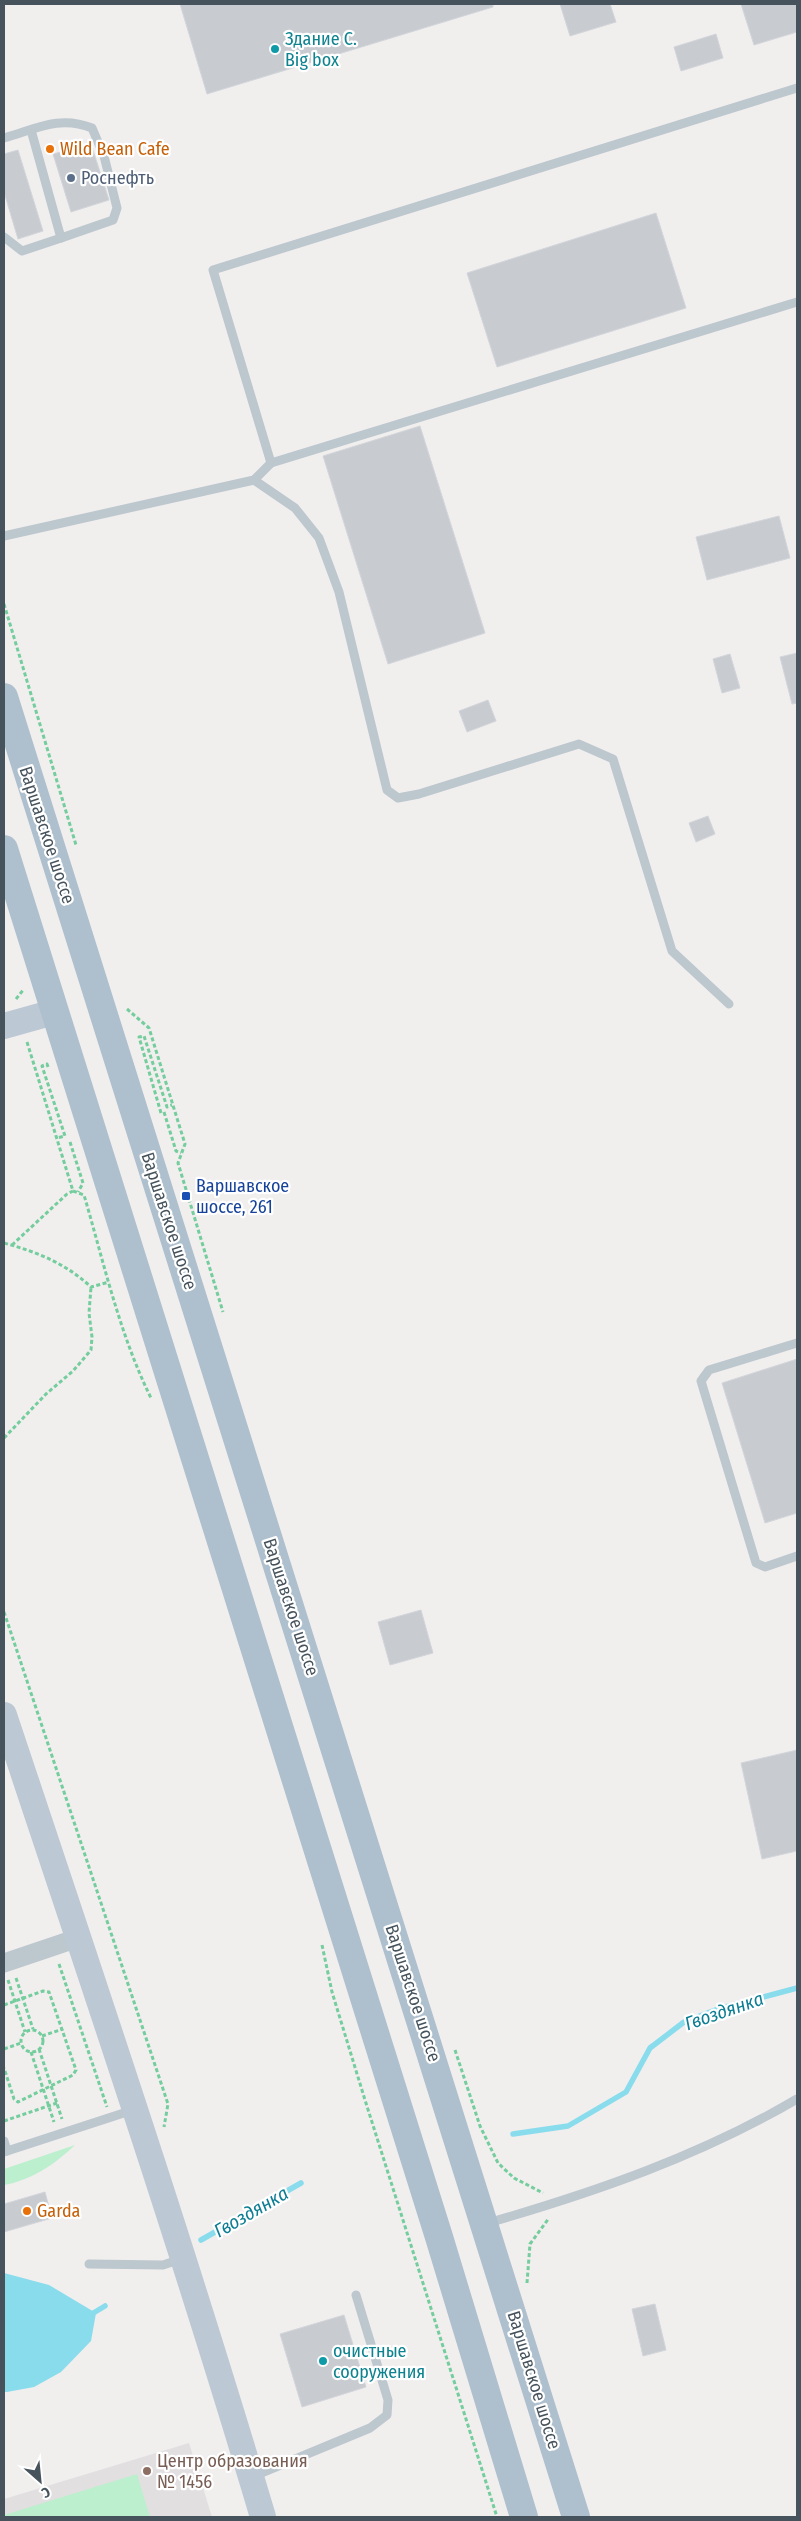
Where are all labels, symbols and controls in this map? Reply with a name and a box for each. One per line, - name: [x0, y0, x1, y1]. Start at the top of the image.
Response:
- place label: Здание C. Big box: [285, 28, 357, 71]
- marker: Здание C. Big box: [269, 43, 281, 55]
- place label: Wild Bean Cafe: [60, 138, 170, 160]
- marker: Wild Bean Cafe: [44, 143, 56, 155]
- place label: Роснефть: [81, 167, 154, 189]
- marker: Роснефть: [65, 172, 77, 184]
- street label: Варшавское шоссе: [14, 763, 80, 907]
- street label: Варшавское шоссе: [136, 1149, 202, 1293]
- place label: Варшавское шоссе, 261: [196, 1175, 289, 1218]
- marker: Варшавское шоссе, 261: [180, 1190, 192, 1202]
- street label: Варшавское шоссе: [258, 1535, 324, 1679]
- street label: Варшавское шоссе: [380, 1921, 446, 2065]
- water label: Гвоздянка: [682, 1987, 766, 2035]
- water label: Гвоздянка: [210, 2182, 292, 2242]
- place label: Garda: [37, 2200, 81, 2222]
- marker: Garda: [21, 2205, 33, 2217]
- street label: Варшавское шоссе: [503, 2308, 566, 2452]
- place label: очистные сооружения: [333, 2340, 425, 2383]
- marker: очистные сооружения: [317, 2355, 329, 2367]
- place label: Центр образования № 1456: [157, 2450, 308, 2493]
- north arrow: [15, 2456, 65, 2506]
- marker: Центр образования № 1456: [141, 2465, 153, 2477]
- text: С: [38, 2483, 53, 2502]

